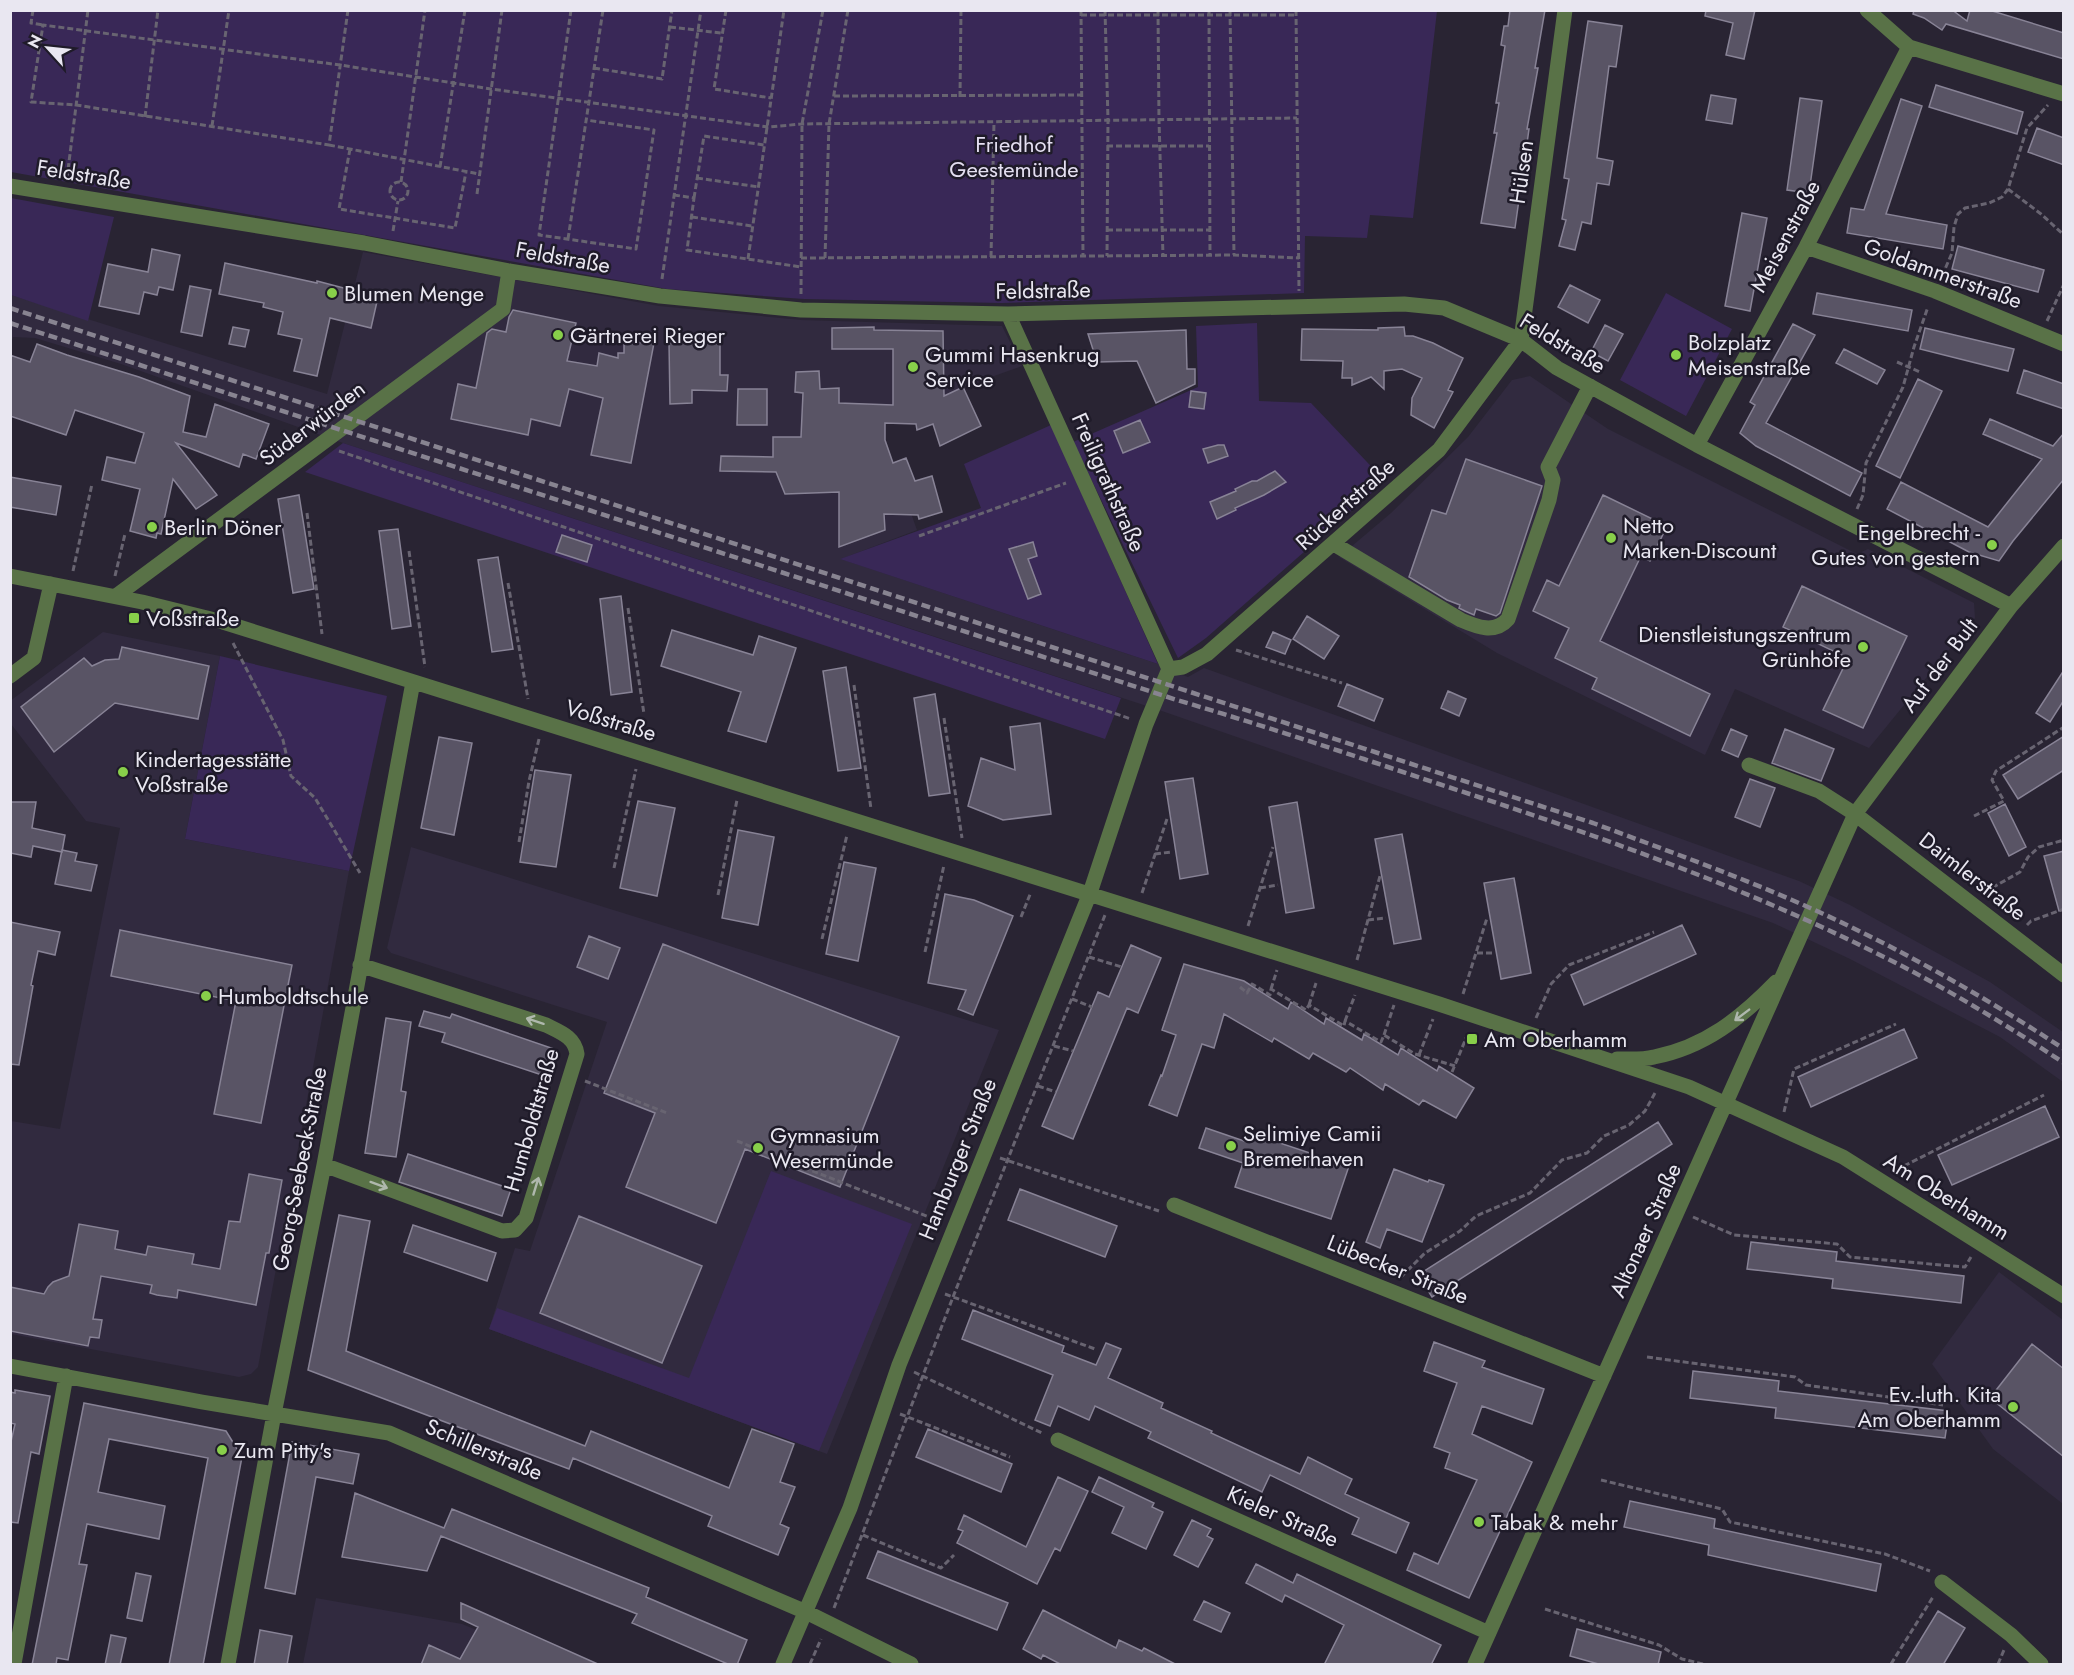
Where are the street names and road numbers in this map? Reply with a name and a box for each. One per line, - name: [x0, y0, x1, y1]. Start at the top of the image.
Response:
- street label: Hülsen: [1501, 138, 1541, 206]
- street label: Feldstraße: [34, 151, 134, 197]
- street label: Meisenstraße: [1742, 174, 1828, 298]
- street label: Goldammerstraße: [1859, 229, 2027, 317]
- street label: Feldstraße: [513, 233, 613, 281]
- street label: Feldstraße: [995, 273, 1091, 307]
- street label: Feldstraße: [1514, 305, 1612, 381]
- street label: Süderwürden: [252, 373, 372, 473]
- street label: Freiligrathstraße: [1064, 407, 1154, 557]
- street label: Rückertstraße: [1288, 451, 1402, 557]
- street label: Auf der Bult: [1893, 611, 1986, 719]
- street label: Voßstraße: [562, 691, 660, 749]
- street label: Daimlerstraße: [1913, 824, 2033, 928]
- street label: Humboldtstraße: [495, 1044, 567, 1196]
- street label: Georg-Seebeck-Straße: [264, 1064, 334, 1274]
- street label: Hamburger Straße: [910, 1073, 1004, 1245]
- street label: Am Oberhamm: [1878, 1144, 2016, 1248]
- street label: Altonaer Straße: [1601, 1158, 1689, 1302]
- street label: Lübecker Straße: [1323, 1226, 1473, 1312]
- street label: Schillerstraße: [420, 1410, 548, 1488]
- street label: Kieler Straße: [1222, 1477, 1344, 1555]

